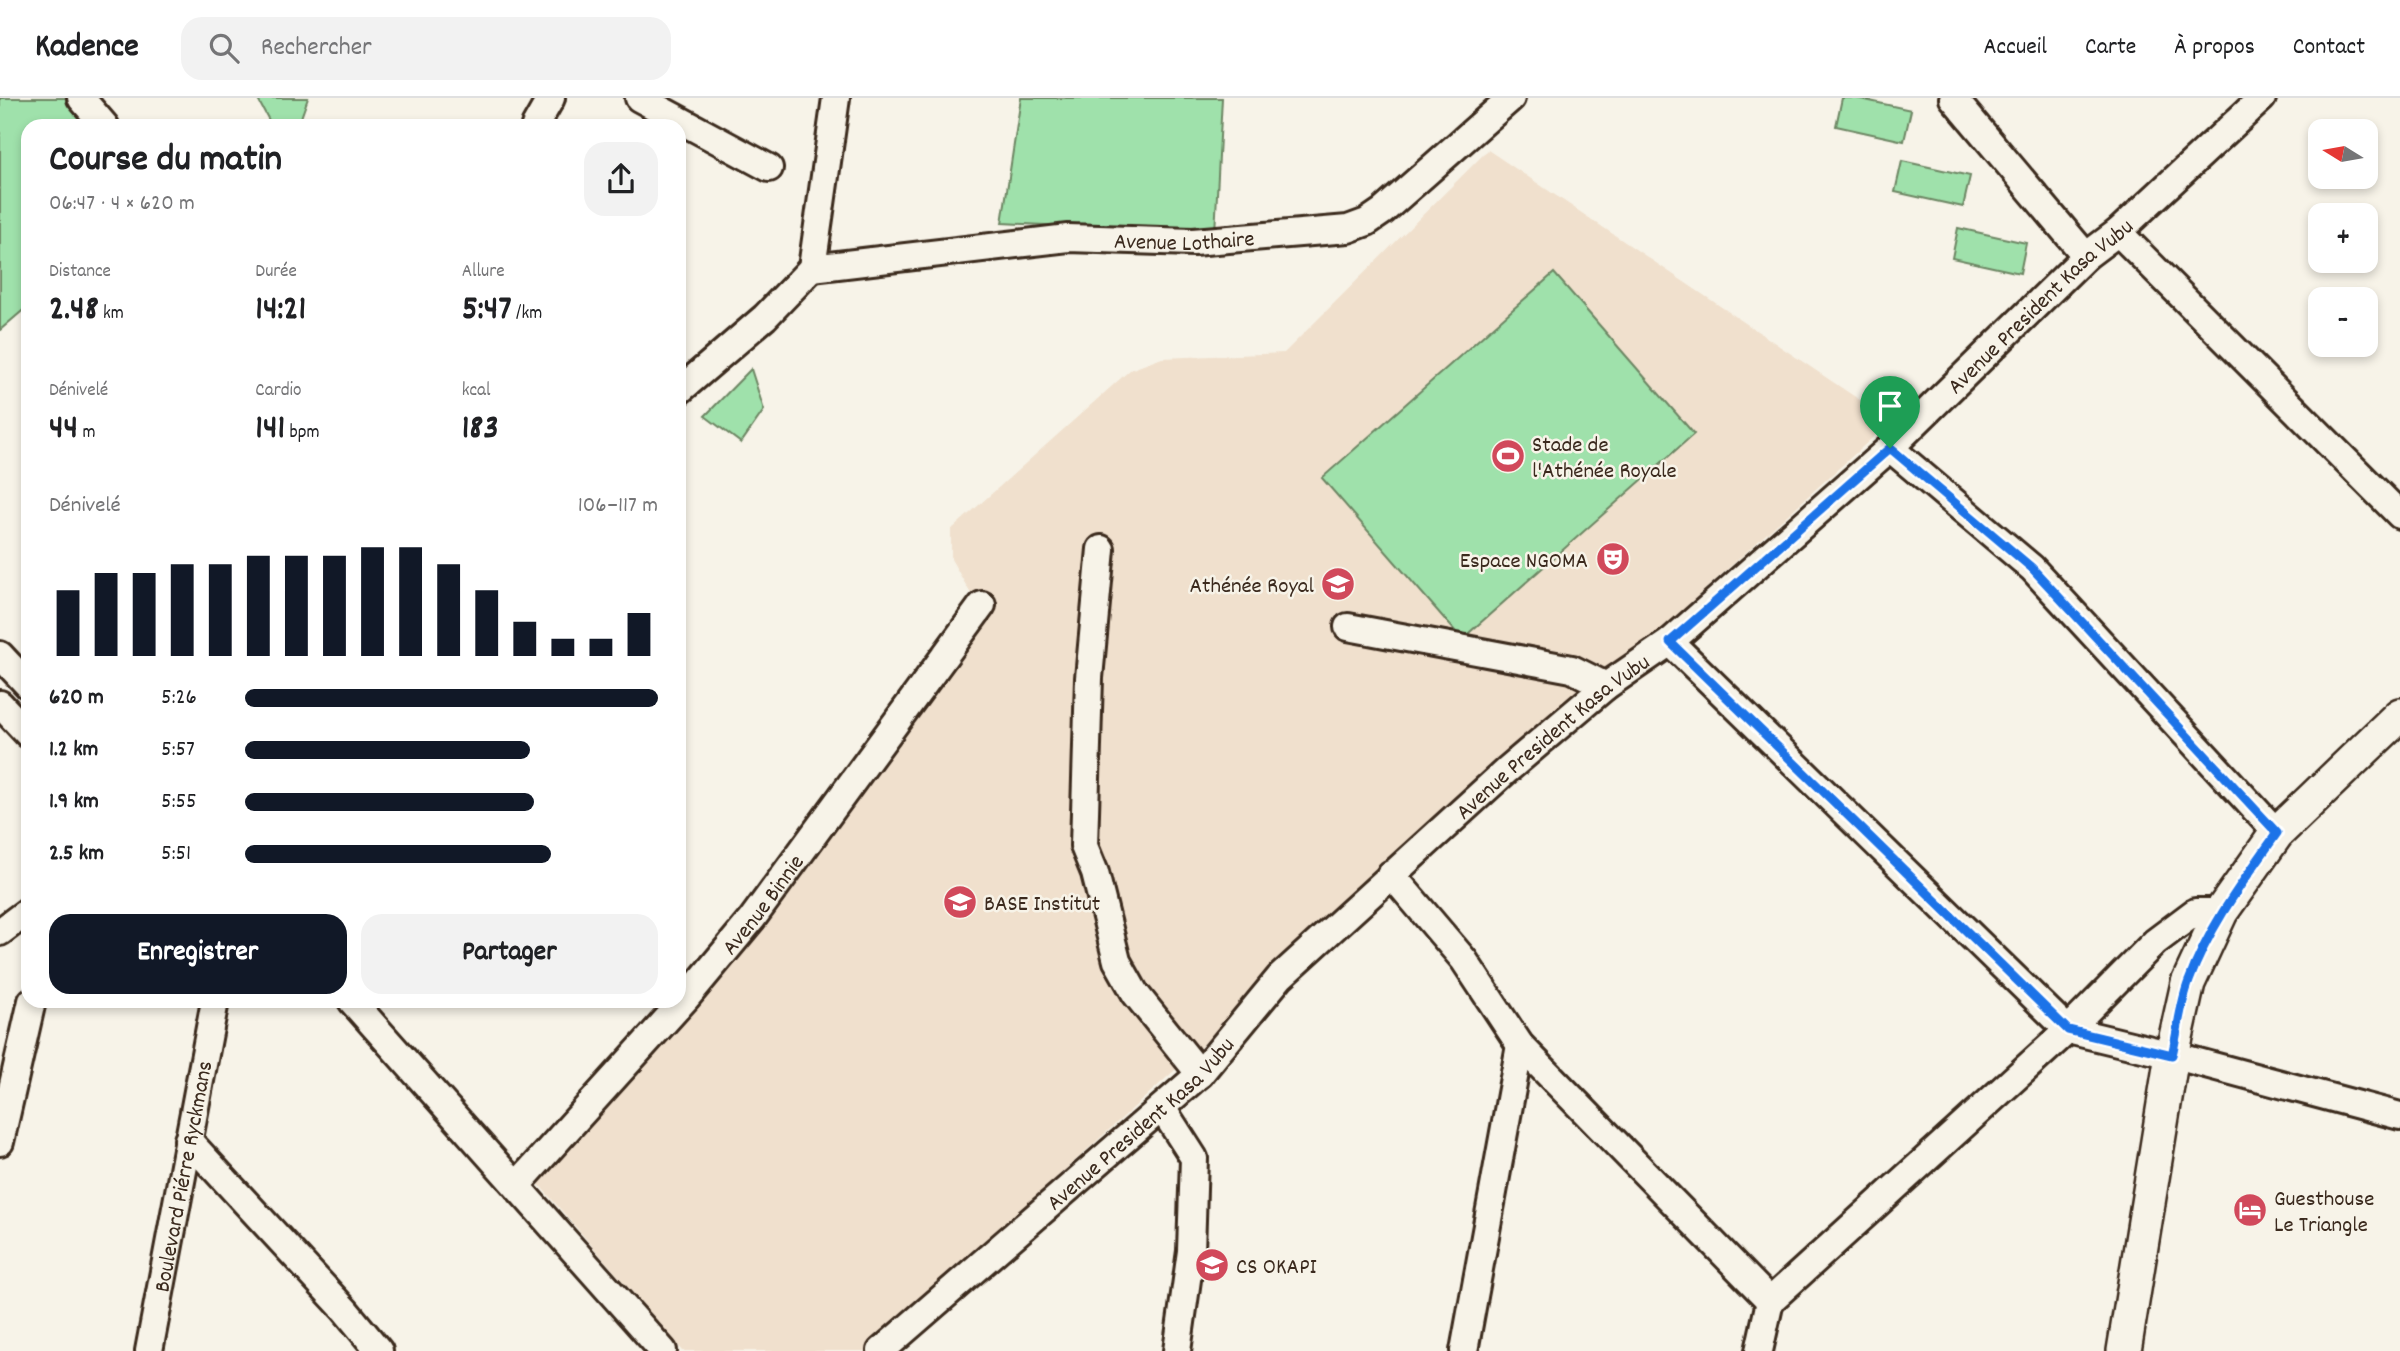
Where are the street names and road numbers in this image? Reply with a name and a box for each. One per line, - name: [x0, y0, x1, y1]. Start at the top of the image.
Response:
- street label: Avenue President Kasa Vubu: [1941, 212, 2142, 403]
- street label: Avenue Lothaire: [1113, 224, 1256, 262]
- street label: Avenue President Kasa Vubu: [1450, 647, 1658, 829]
- street label: Avenue Binnie: [715, 849, 814, 964]
- street label: Avenue President Kasa Vubu: [1041, 1031, 1244, 1220]
- street label: Boulevard Piérre Ryckmans: [147, 1058, 223, 1295]

